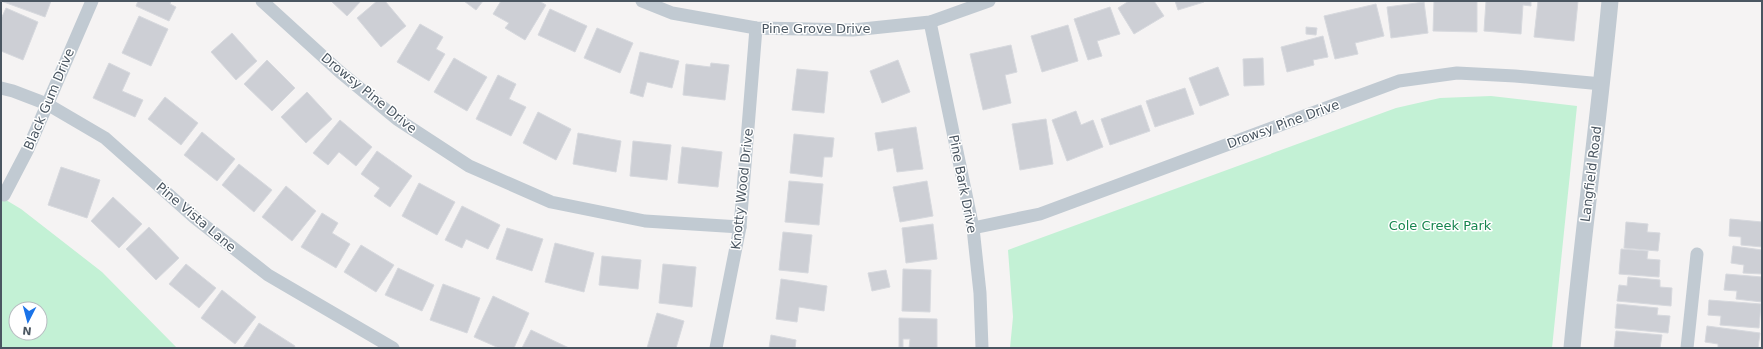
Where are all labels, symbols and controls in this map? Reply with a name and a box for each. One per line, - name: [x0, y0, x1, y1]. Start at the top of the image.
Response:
- street label: Pine Grove Drive: [761, 21, 871, 36]
- street label: Black Gum Drive: [21, 46, 77, 152]
- street label: Drowsy Pine Drive: [318, 50, 420, 136]
- street label: Drowsy Pine Drive: [1225, 97, 1341, 151]
- street label: Langfield Road: [1578, 125, 1604, 223]
- street label: Knotty Wood Drive: [728, 128, 756, 250]
- street label: Pine Bark Drive: [946, 133, 980, 235]
- street label: Pine Vista Lane: [153, 179, 239, 255]
- park label: Cole Creek Park: [1389, 218, 1492, 233]
- north arrow: [8, 301, 48, 341]
- text: N: [22, 324, 32, 337]

